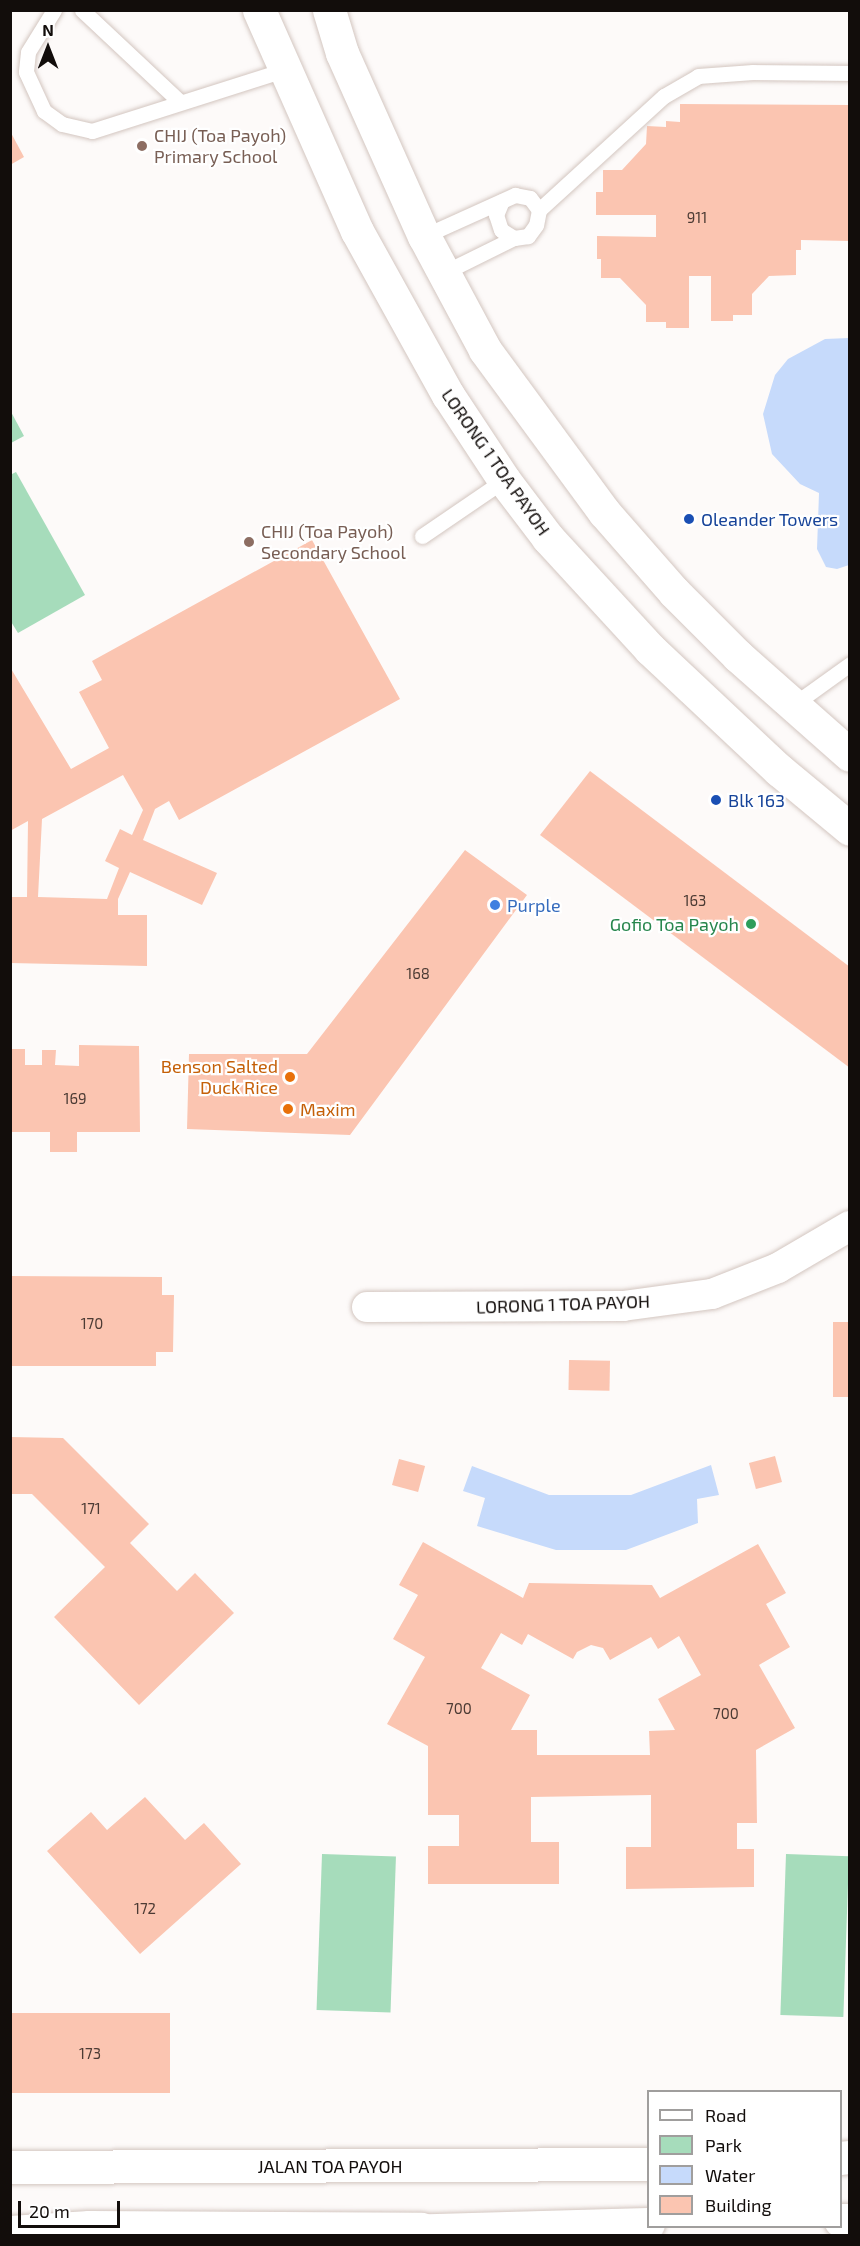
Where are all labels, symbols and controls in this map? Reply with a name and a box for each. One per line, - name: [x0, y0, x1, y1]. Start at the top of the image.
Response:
- north arrow: [18, 18, 78, 78]
- text: N: [42, 20, 54, 39]
- place label: CHIJ (Toa Payoh) Primary School: [154, 125, 286, 168]
- marker: CHIJ (Toa Payoh) Primary School: [135, 139, 149, 153]
- house number: 911: [687, 209, 707, 227]
- street label: LORONG 1 TOA PAYOH: [437, 384, 555, 540]
- place label: Oleander Towers: [701, 508, 839, 530]
- marker: Oleander Towers: [682, 512, 696, 526]
- place label: CHIJ (Toa Payoh) Secondary School: [261, 521, 406, 564]
- marker: CHIJ (Toa Payoh) Secondary School: [242, 535, 256, 549]
- place label: Blk 163: [728, 789, 785, 811]
- marker: Blk 163: [709, 793, 723, 807]
- house number: 163: [684, 892, 706, 910]
- place label: Purple: [507, 894, 561, 916]
- marker: Purple: [488, 898, 502, 912]
- place label: Gofio Toa Payoh: [609, 913, 739, 935]
- marker: Gofio Toa Payoh: [744, 917, 758, 931]
- house number: 168: [406, 965, 430, 983]
- place label: Benson Salted Duck Rice: [161, 1056, 278, 1098]
- marker: Benson Salted Duck Rice: [283, 1070, 297, 1084]
- house number: 169: [63, 1090, 87, 1108]
- place label: Maxim: [300, 1098, 355, 1120]
- marker: Maxim: [281, 1102, 295, 1116]
- street label: LORONG 1 TOA PAYOH: [475, 1290, 651, 1318]
- house number: 170: [81, 1315, 103, 1333]
- house number: 171: [81, 1500, 101, 1518]
- house number: 700: [446, 1700, 472, 1718]
- house number: 700: [713, 1705, 739, 1723]
- house number: 172: [134, 1900, 156, 1918]
- house number: 173: [79, 2045, 101, 2063]
- legend: [647, 2090, 842, 2228]
- text: Road: [705, 2104, 746, 2126]
- text: Park: [705, 2134, 742, 2156]
- street label: JALAN TOA PAYOH: [257, 2155, 403, 2177]
- text: Water: [705, 2164, 755, 2186]
- scale bar: [21, 2189, 123, 2227]
- text: Building: [705, 2194, 772, 2216]
- text: 20 m: [29, 2200, 70, 2222]

